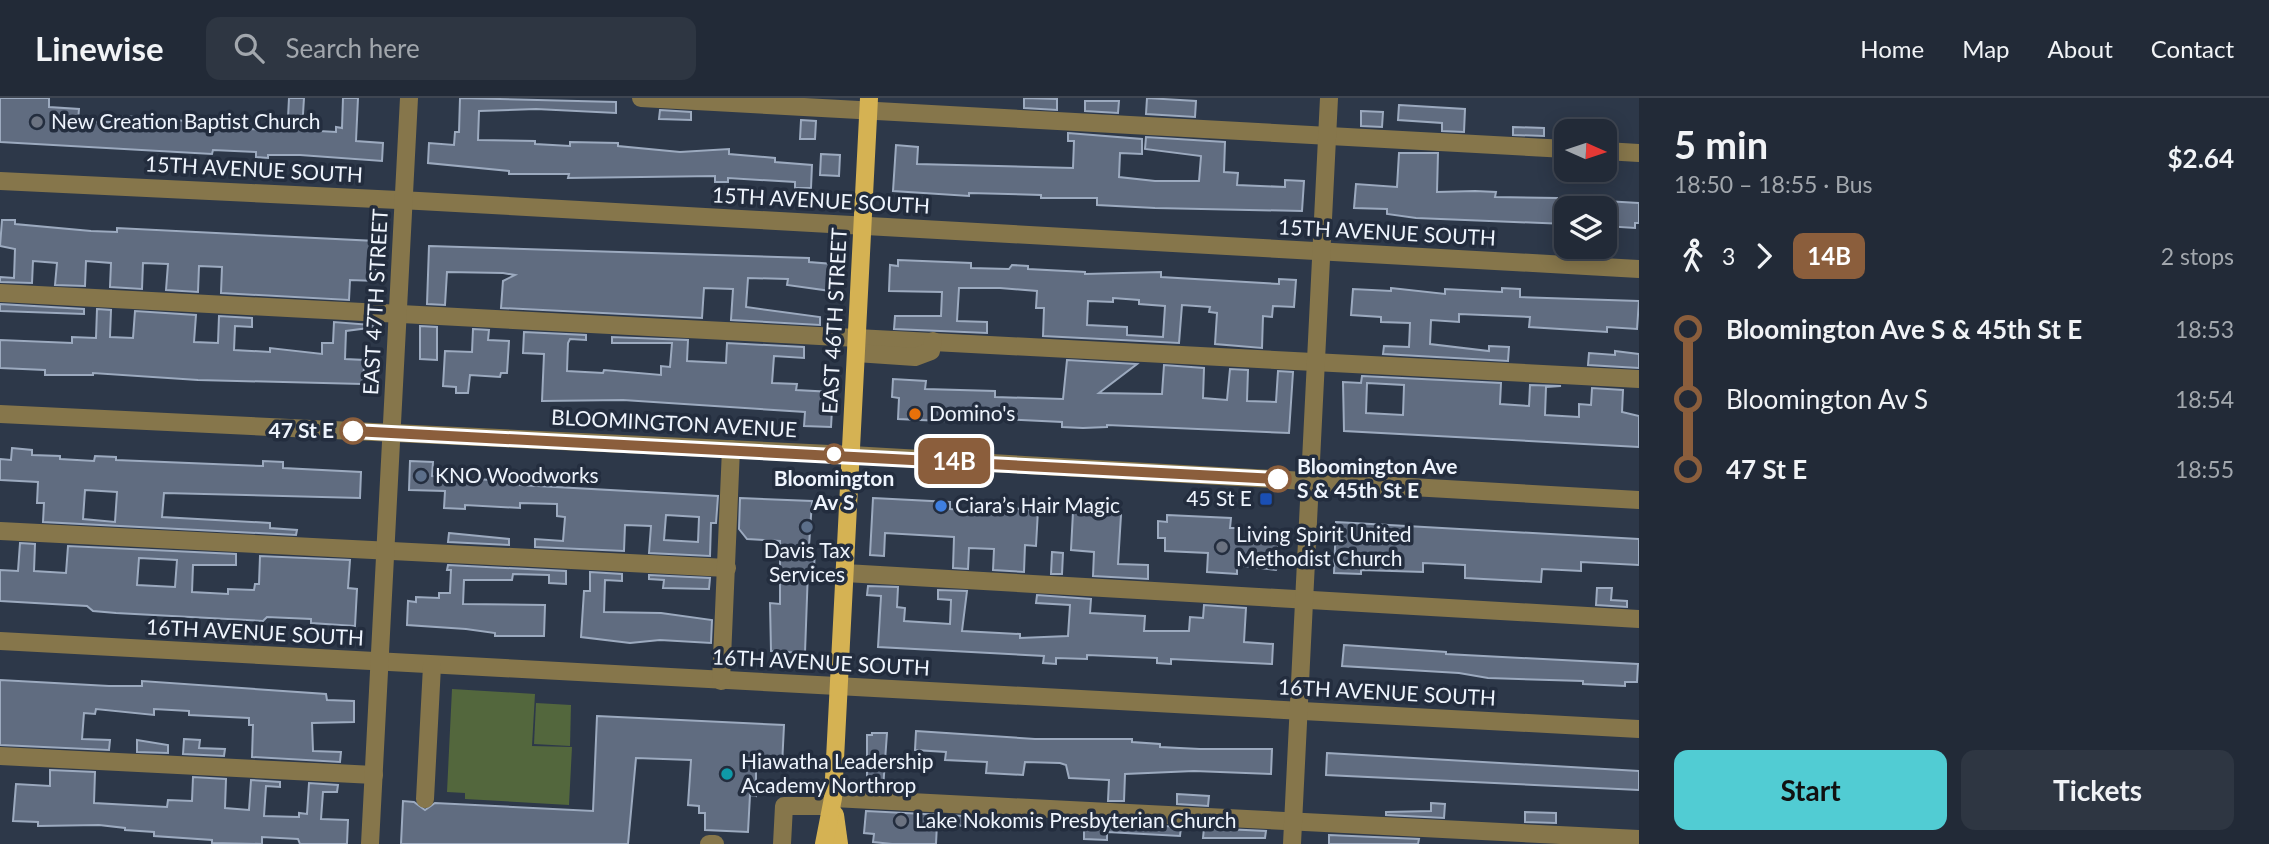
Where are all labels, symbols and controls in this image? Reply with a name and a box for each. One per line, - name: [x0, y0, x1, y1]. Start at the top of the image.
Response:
- search box: [206, 17, 696, 80]
- text: Linewise: [35, 28, 164, 68]
- icon: search: [230, 29, 268, 67]
- text: Search here: [286, 32, 420, 64]
- text: Home: [1860, 34, 1924, 63]
- text: Map: [1962, 34, 2010, 63]
- text: About: [2048, 34, 2113, 63]
- text: Contact: [2151, 34, 2234, 63]
- place label: New Creation Baptist Church: [51, 108, 320, 133]
- marker: New Creation Baptist Church: [29, 114, 45, 130]
- north arrow: [1554, 119, 1617, 182]
- map controls: [1554, 119, 1617, 259]
- text: 5 min: [1674, 121, 1768, 167]
- text: $2.64: [2168, 142, 2234, 174]
- street label: 15TH AVENUE SOUTH: [145, 150, 364, 187]
- text: 18:50 – 18:55 · Bus: [1674, 170, 1873, 198]
- street label: 15TH AVENUE SOUTH: [712, 181, 931, 218]
- button: layers: [1554, 196, 1617, 259]
- street label: EAST 47TH STREET: [357, 207, 392, 396]
- street label: 15TH AVENUE SOUTH: [1278, 213, 1497, 250]
- street label: EAST 46TH STREET: [816, 226, 851, 415]
- icon: walk: [1674, 237, 1712, 275]
- icon: forward: [1745, 237, 1783, 275]
- text: 14B: [1807, 241, 1851, 270]
- text: 3: [1722, 242, 1735, 270]
- text: 2 stops: [2161, 242, 2234, 270]
- text: Bloomington Ave S & 45th St E: [1726, 313, 2082, 345]
- text: 18:53: [2175, 315, 2234, 343]
- text: Bloomington Av S: [1726, 383, 1928, 415]
- text: 18:54: [2175, 385, 2234, 413]
- place label: Domino's: [929, 400, 1015, 425]
- street label: BLOOMINGTON AVENUE: [550, 404, 798, 441]
- marker: Domino's: [907, 406, 923, 422]
- place label: 47 St E: [268, 417, 334, 442]
- marker: 47 St E: [340, 418, 366, 444]
- line badge: 14B: [914, 438, 994, 484]
- marker: Bloomington Av S: [824, 444, 844, 464]
- text: 14B: [932, 446, 976, 475]
- place label: Bloomington Ave S & 45th St E: [1297, 453, 1458, 502]
- text: 47 St E: [1726, 453, 1807, 485]
- text: 18:55: [2175, 455, 2234, 483]
- place label: KNO Woodworks: [435, 462, 599, 487]
- place label: Bloomington Av S: [774, 465, 894, 514]
- marker: Bloomington Ave S & 45th St E: [1265, 466, 1291, 492]
- marker: KNO Woodworks: [413, 468, 429, 484]
- place label: 45 St E: [1186, 485, 1252, 510]
- marker: 45 St E: [1258, 491, 1274, 507]
- place label: Ciara’s Hair Magic: [955, 492, 1120, 517]
- marker: Ciara’s Hair Magic: [933, 498, 949, 514]
- marker: Davis Tax Services: [799, 519, 815, 535]
- place label: Living Spirit United Methodist Church: [1236, 521, 1412, 570]
- place label: Davis Tax Services: [764, 537, 851, 586]
- marker: Living Spirit United Methodist Church: [1214, 539, 1230, 555]
- street label: 16TH AVENUE SOUTH: [146, 613, 365, 650]
- street label: 16TH AVENUE SOUTH: [712, 643, 931, 680]
- street label: 16TH AVENUE SOUTH: [1278, 673, 1497, 710]
- place label: Hiawatha Leadership Academy Northrop: [741, 748, 934, 797]
- button: Start: [1674, 750, 1947, 830]
- button: Tickets: [1961, 750, 2234, 830]
- marker: Hiawatha Leadership Academy Northrop: [719, 766, 735, 782]
- place label: Lake Nokomis Presbyterian Church: [915, 807, 1236, 832]
- marker: Lake Nokomis Presbyterian Church: [893, 813, 909, 829]

